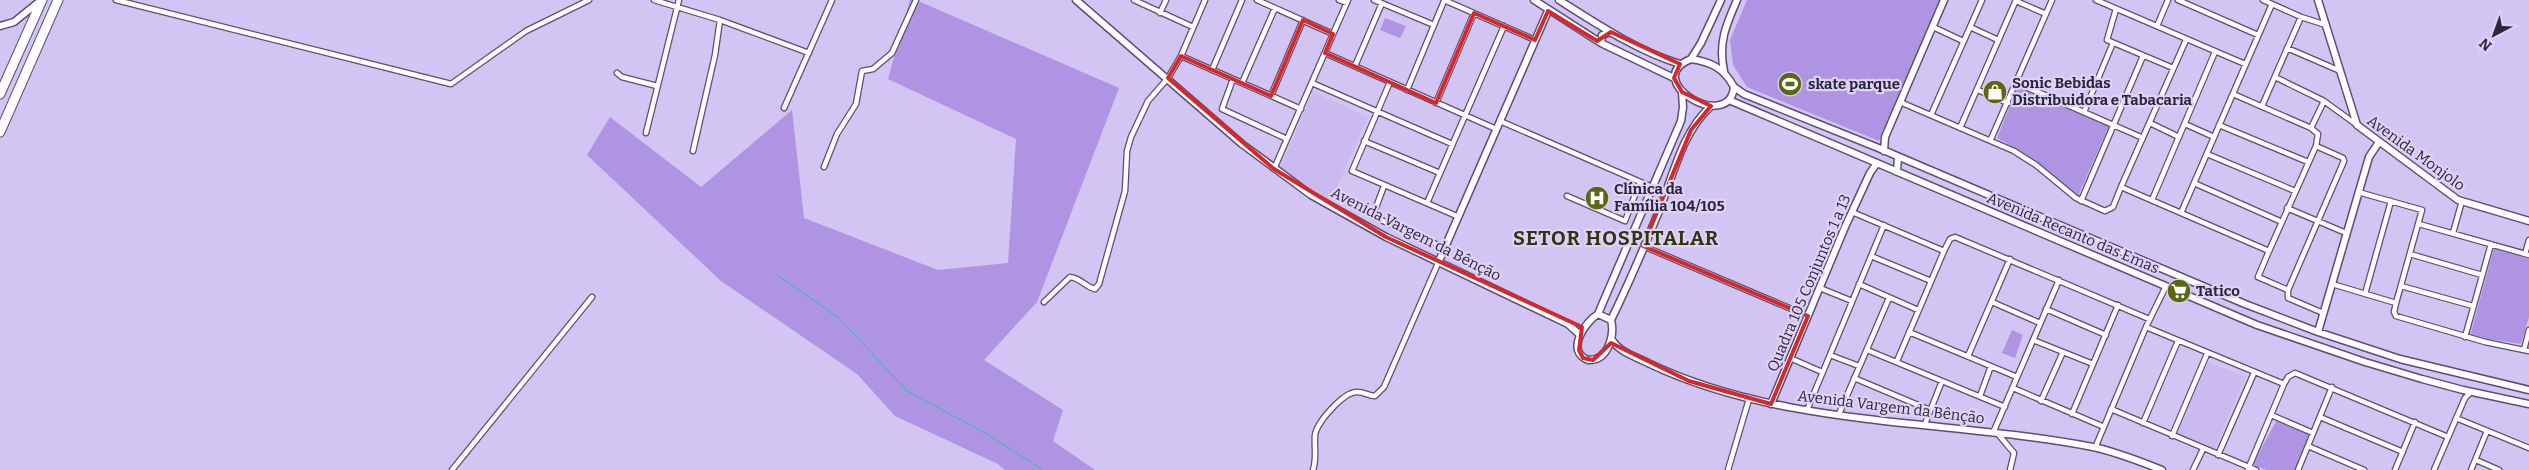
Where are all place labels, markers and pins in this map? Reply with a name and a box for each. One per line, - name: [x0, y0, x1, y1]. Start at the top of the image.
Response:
- sports icon: skate parque: [1777, 71, 1803, 97]
- place label: Sonic Bebidas Distribuidora e Tabacaria: [2012, 74, 2193, 109]
- place label: skate parque: [1808, 75, 1900, 93]
- shop icon: Sonic Bebidas Distribuidora e Tabacaria: [1982, 79, 2008, 105]
- place label: Clínica da Família 104/105: [1614, 180, 1725, 215]
- hospital icon: Clínica da Família 104/105: [1584, 185, 1610, 211]
- supermarket icon: Tatico: [2166, 278, 2192, 304]
- place label: Tatico: [2196, 282, 2240, 300]

